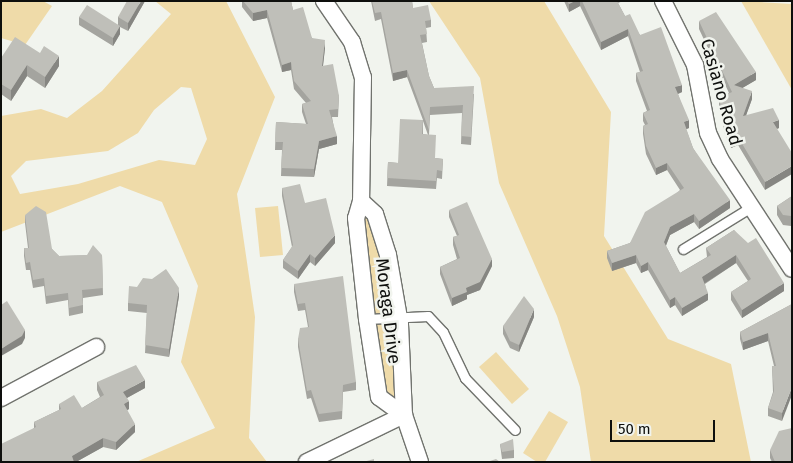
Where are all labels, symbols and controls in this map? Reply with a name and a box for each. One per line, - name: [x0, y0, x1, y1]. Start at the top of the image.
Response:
- street label: Casiano Road: [695, 36, 747, 148]
- street label: Moraga Drive: [371, 257, 405, 365]
- scale bar: [613, 410, 718, 442]
- text: 50 m: [618, 420, 651, 438]

